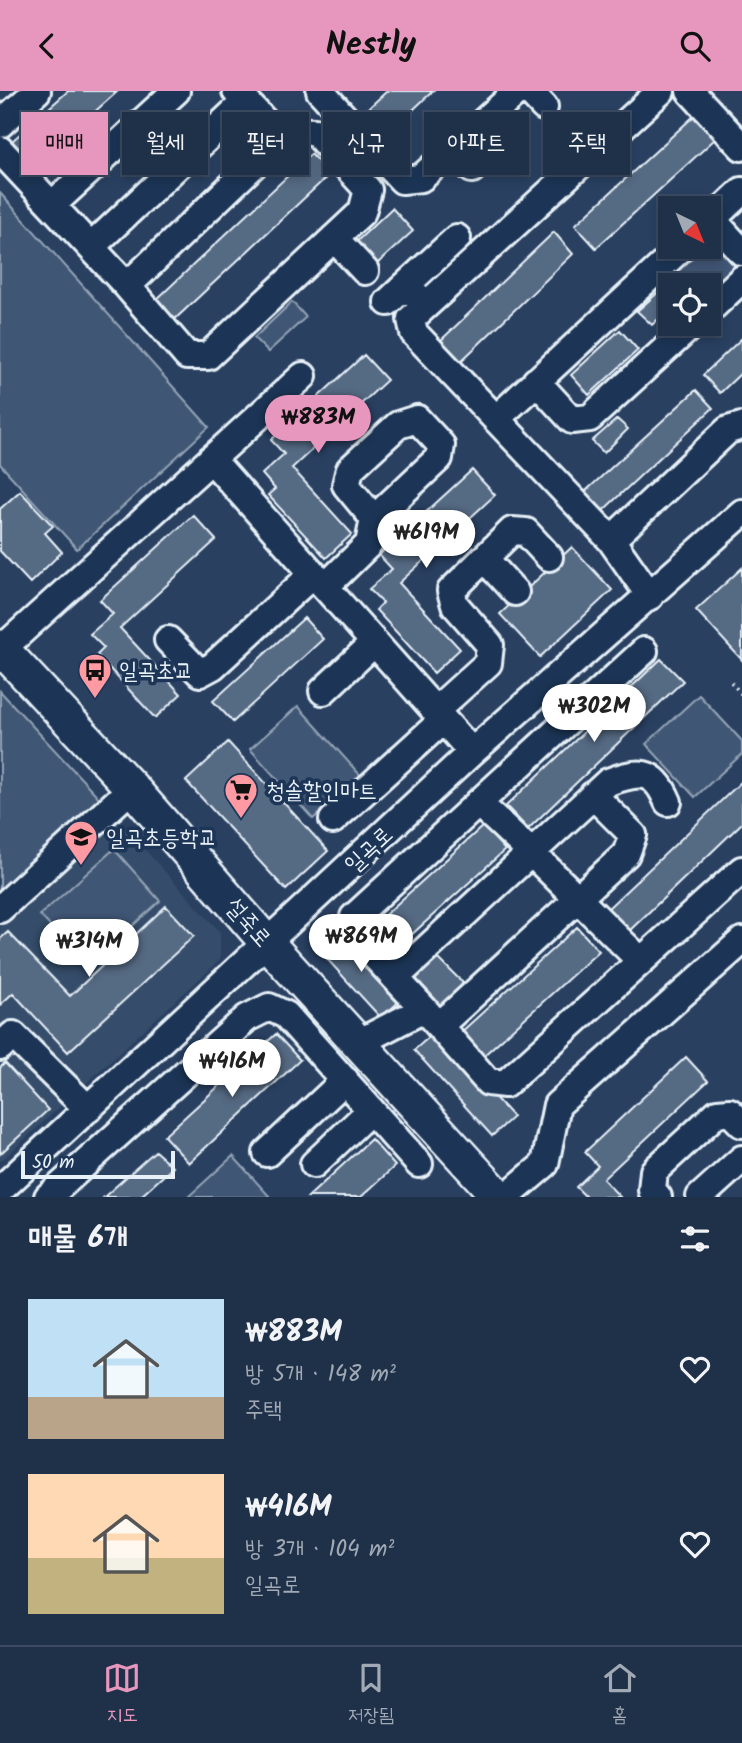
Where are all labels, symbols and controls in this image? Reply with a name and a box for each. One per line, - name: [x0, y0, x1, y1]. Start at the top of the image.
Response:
- text: Nestly: [326, 20, 416, 71]
- icon: back: [28, 27, 66, 65]
- icon: search: [676, 27, 714, 65]
- chip: 매매: [21, 112, 108, 175]
- chip: 월세: [122, 112, 208, 175]
- chip: 필터: [222, 112, 309, 175]
- chip: 신규: [323, 112, 410, 175]
- chip: 아파트: [424, 112, 529, 175]
- chip: 주택: [543, 112, 630, 175]
- north arrow: [658, 196, 721, 259]
- map controls: [658, 196, 721, 336]
- button: locate: [658, 273, 721, 336]
- pin: ₩883M: [269, 395, 367, 455]
- text: ₩883M: [281, 400, 355, 436]
- pin: ₩619M: [377, 511, 475, 570]
- text: ₩619M: [393, 515, 459, 551]
- bus stop icon: 일곡초교: [76, 651, 114, 700]
- place label: 일곡초교: [119, 654, 193, 690]
- pin: ₩302M: [545, 685, 643, 744]
- text: ₩302M: [558, 689, 630, 725]
- supermarket icon: 청솔할인마트: [222, 771, 260, 820]
- place label: 청솔할인마트: [266, 774, 377, 810]
- school or university icon: 일곡초등학교: [62, 818, 100, 867]
- street label: 일곡로: [337, 818, 402, 883]
- place label: 일곡초등학교: [106, 821, 217, 857]
- street label: 설죽로: [216, 891, 279, 956]
- pin: ₩869M: [312, 915, 410, 974]
- pin: ₩314M: [40, 919, 138, 979]
- text: ₩869M: [325, 919, 397, 955]
- text: ₩314M: [56, 924, 122, 960]
- pin: ₩416M: [183, 1039, 281, 1099]
- text: ₩416M: [199, 1044, 265, 1080]
- scale bar: [21, 1148, 175, 1180]
- text: 50 m: [32, 1148, 74, 1178]
- text: 매물 6개: [28, 1215, 128, 1263]
- icon: filters: [676, 1220, 714, 1258]
- text: ₩883M: [245, 1309, 342, 1357]
- icon: home: [84, 1327, 168, 1411]
- icon: heart: [676, 1350, 714, 1388]
- text: 방 5개 · 148 m²: [245, 1357, 396, 1393]
- text: 주택: [245, 1393, 282, 1429]
- text: ₩416M: [245, 1484, 332, 1532]
- icon: home: [84, 1502, 168, 1586]
- icon: heart: [676, 1525, 714, 1563]
- text: 방 3개 · 104 m²: [245, 1532, 394, 1568]
- text: 일곡로: [245, 1568, 301, 1604]
- tab: 지도: [103, 1659, 141, 1731]
- tab: 저장됨: [348, 1659, 394, 1731]
- tab: 홈: [601, 1659, 639, 1731]

